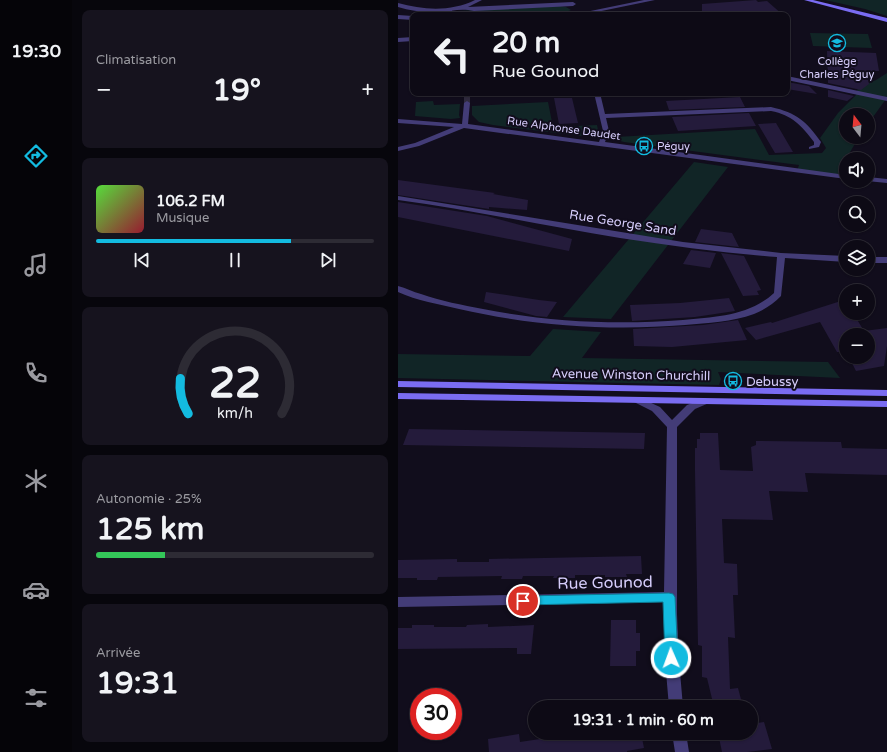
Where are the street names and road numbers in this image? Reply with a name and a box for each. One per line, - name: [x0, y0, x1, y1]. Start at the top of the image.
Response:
- street label: Rue Alphonse Daudet: [506, 114, 621, 143]
- street label: Rue George Sand: [568, 207, 678, 239]
- street label: Avenue Winston Churchill: [552, 366, 710, 384]
- street label: Rue Gounod: [557, 572, 653, 594]

